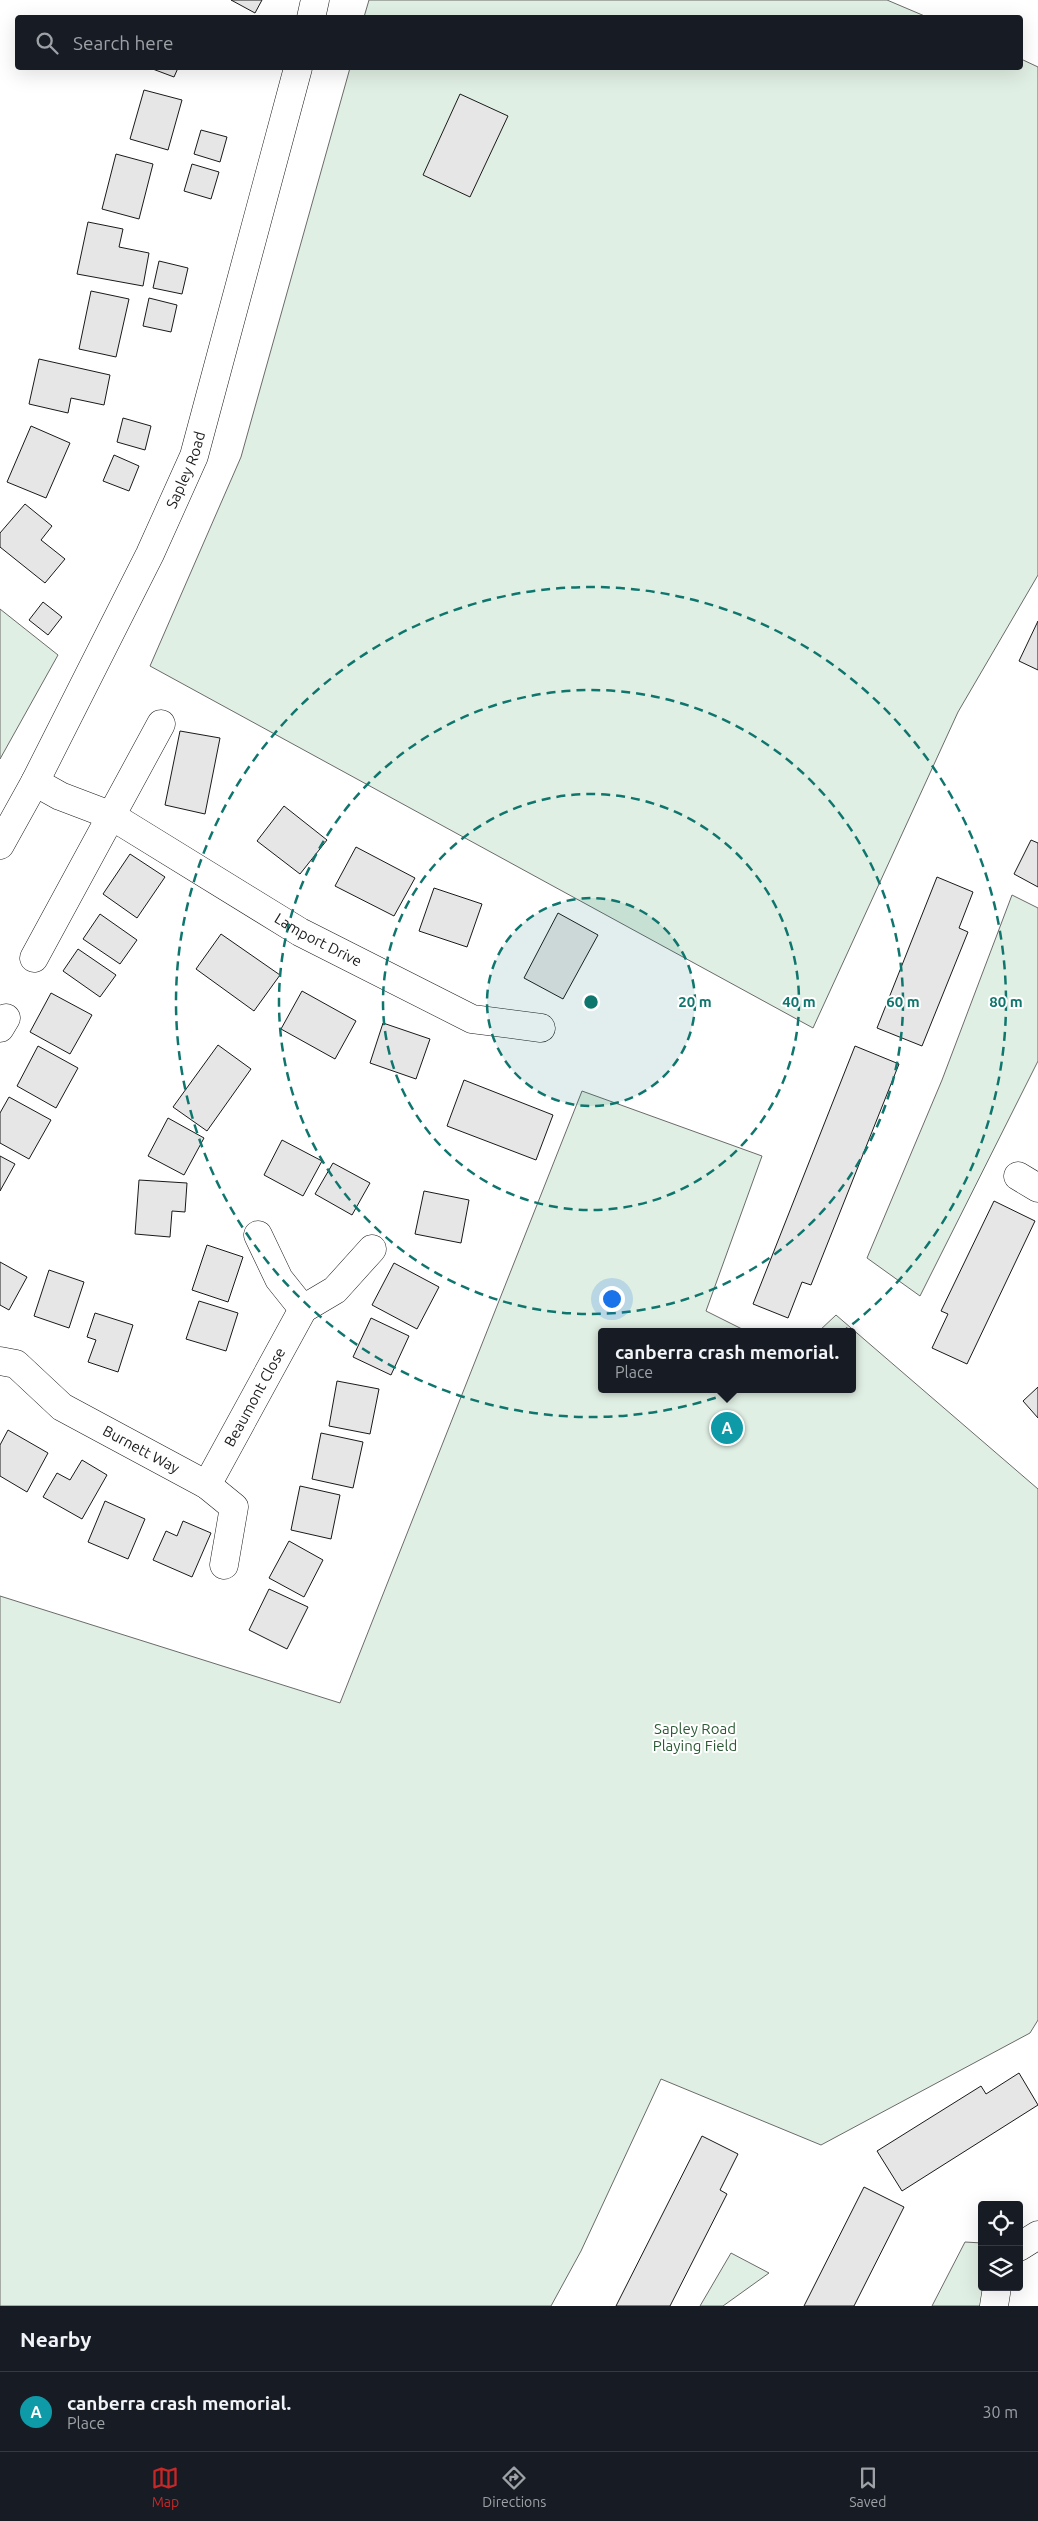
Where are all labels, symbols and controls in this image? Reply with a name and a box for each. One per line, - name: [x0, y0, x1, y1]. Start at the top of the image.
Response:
- search box: [15, 15, 1023, 70]
- icon: search: [33, 29, 61, 57]
- text: Search here: [73, 32, 173, 54]
- street label: Sapley Road: [163, 429, 208, 511]
- street label: Lamport Drive: [272, 909, 365, 970]
- centre of rings: [582, 993, 600, 1011]
- text: 20 m: [678, 993, 712, 1010]
- text: 40 m: [782, 993, 816, 1010]
- text: 60 m: [886, 993, 920, 1010]
- text: 80 m: [989, 993, 1023, 1010]
- your location: [599, 1286, 625, 1312]
- popup: [598, 1328, 856, 1393]
- text: canberra crash memorial.: [615, 1341, 839, 1363]
- street label: Beaumont Close: [221, 1344, 288, 1450]
- text: Place: [615, 1363, 653, 1381]
- pin: A: [711, 1409, 743, 1447]
- street label: Burnett Way: [100, 1422, 182, 1477]
- park label: Sapley Road Playing Field: [653, 1720, 737, 1754]
- map controls: [978, 2201, 1023, 2291]
- button: locate: [978, 2201, 1023, 2246]
- button: layers: [978, 2246, 1023, 2291]
- text: Nearby: [20, 2327, 91, 2351]
- text: canberra crash memorial.: [67, 2392, 291, 2414]
- text: A: [30, 2403, 42, 2421]
- text: 30 m: [982, 2403, 1018, 2421]
- text: Place: [67, 2414, 105, 2432]
- tab: Map: [151, 2464, 179, 2510]
- tab: Directions: [482, 2464, 546, 2510]
- tab: Saved: [849, 2464, 887, 2510]

